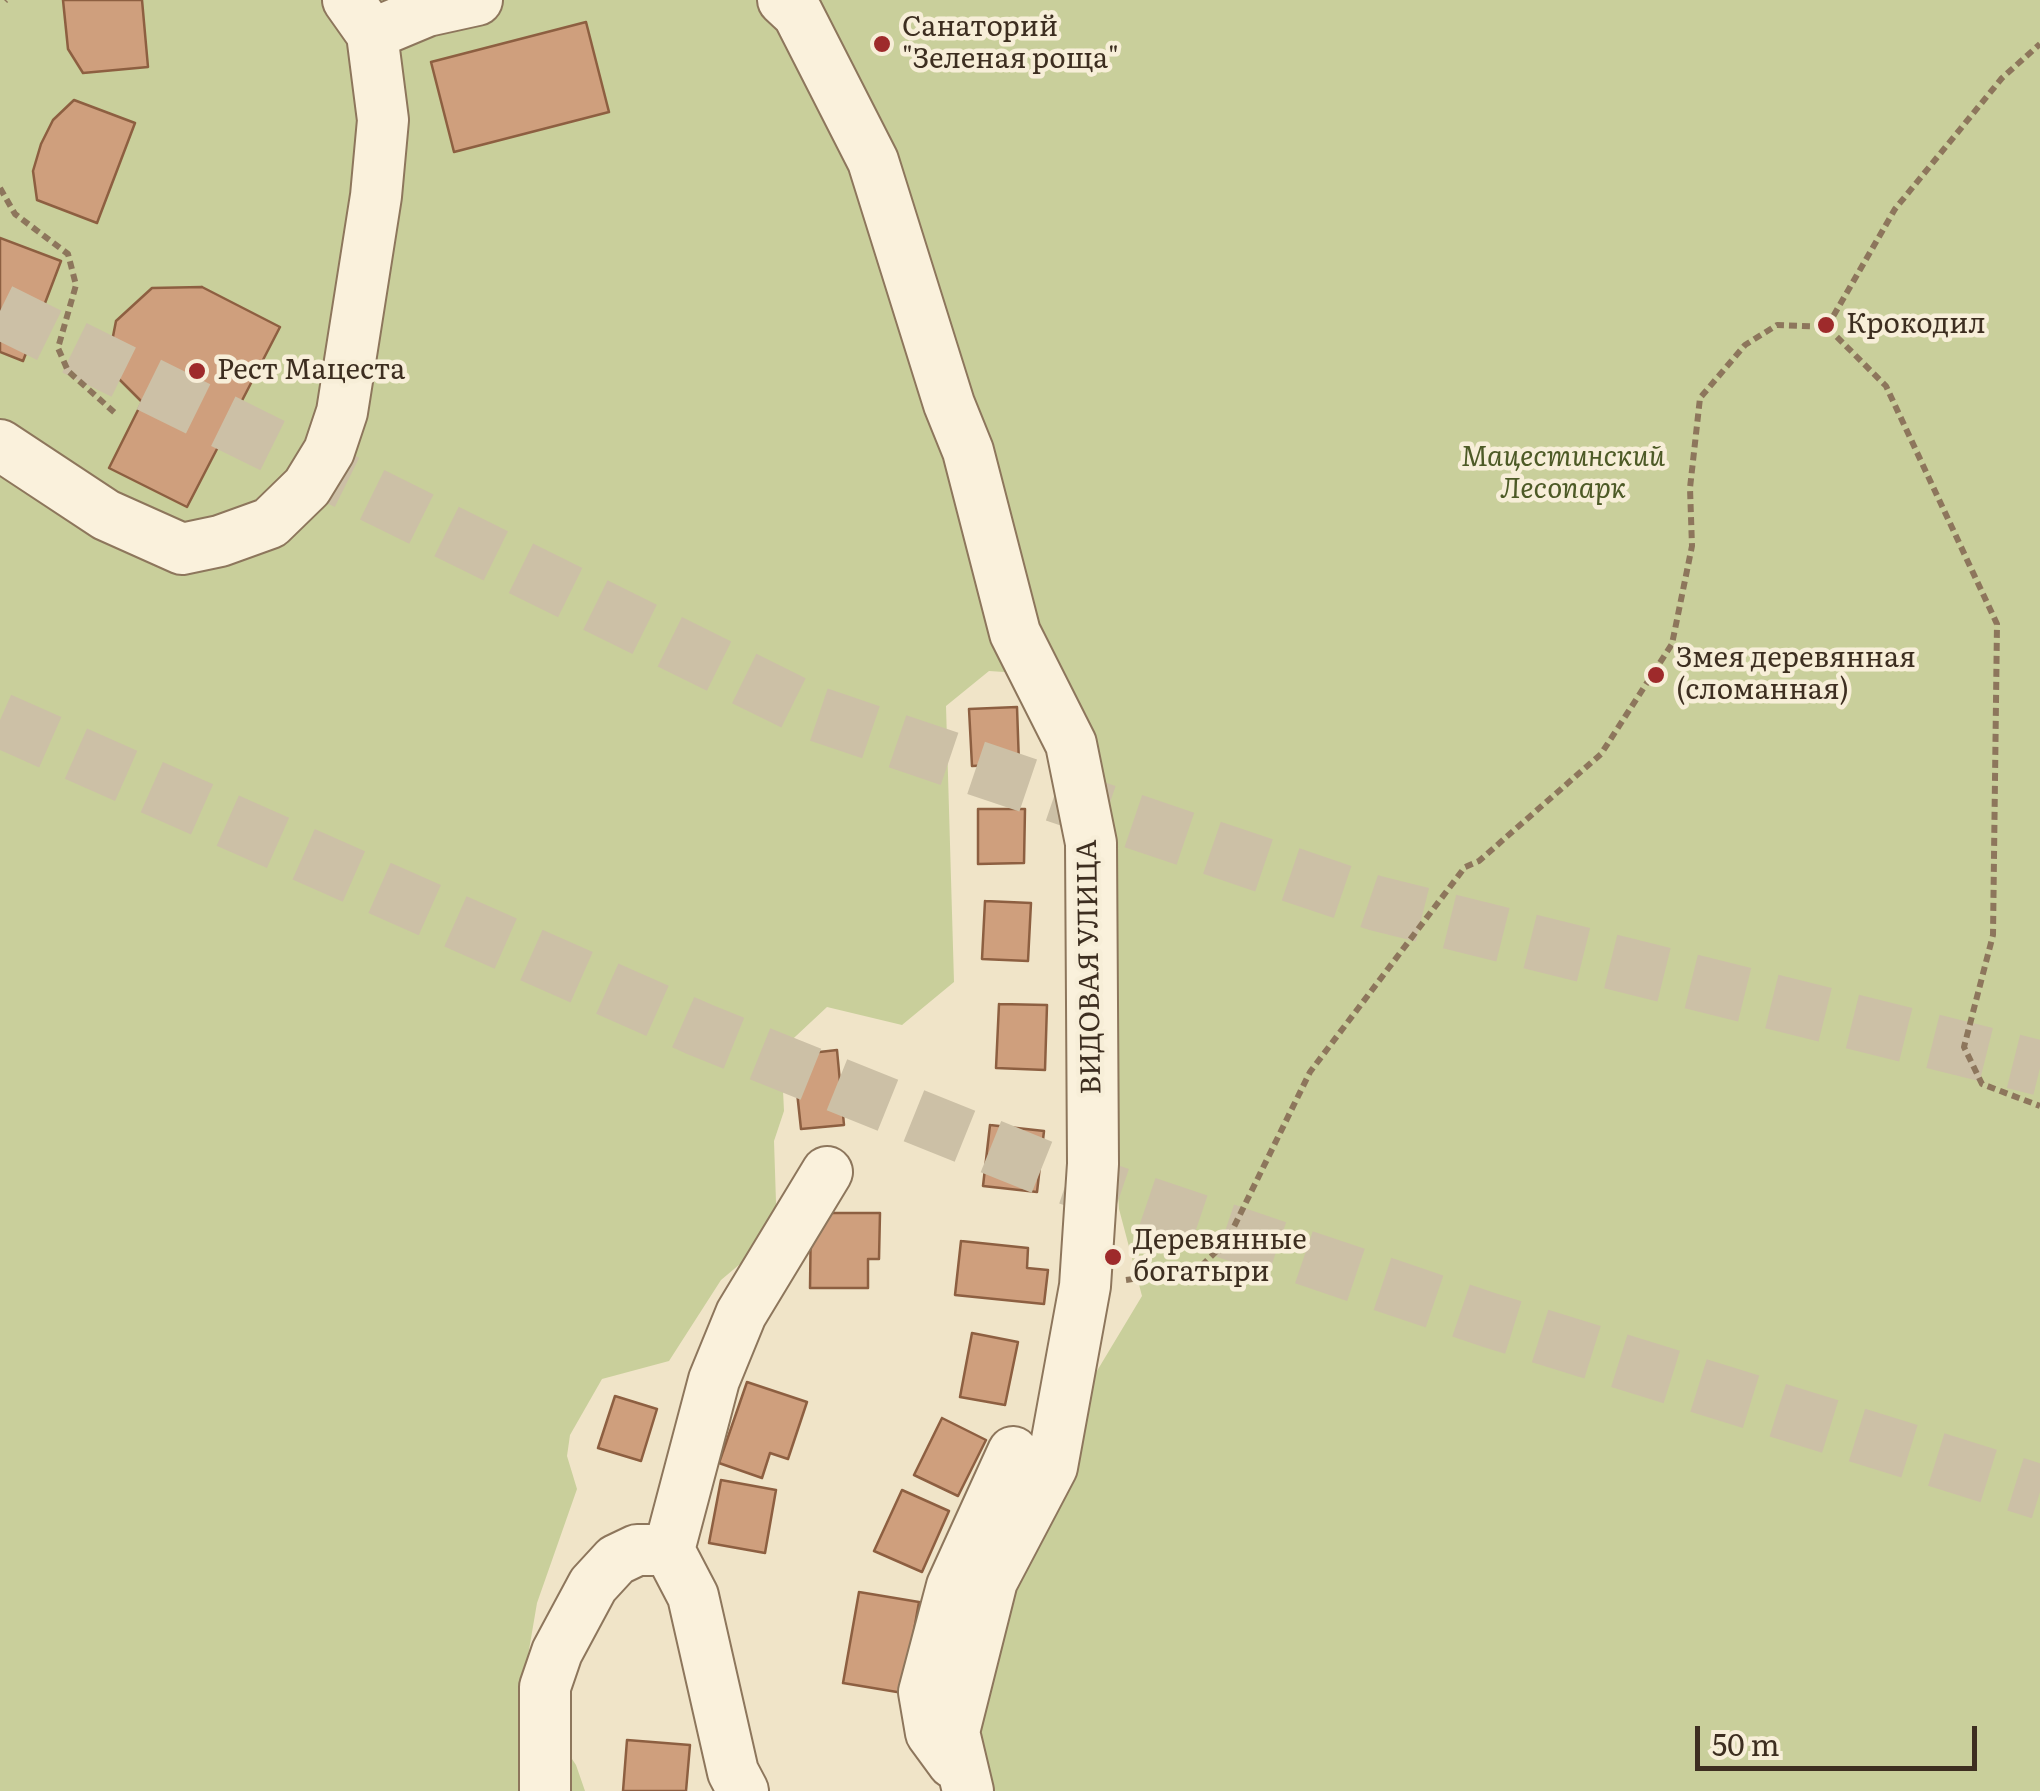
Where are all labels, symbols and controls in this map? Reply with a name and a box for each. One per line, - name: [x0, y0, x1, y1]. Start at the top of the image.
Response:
- place label: Санаторий "Зеленая роща": [902, 11, 1119, 77]
- marker: Санаторий "Зеленая роща": [871, 33, 893, 55]
- place label: Крокодил: [1846, 308, 1986, 342]
- marker: Крокодил: [1815, 314, 1837, 336]
- place label: Рест Мацеста: [217, 354, 405, 388]
- marker: Рест Мацеста: [186, 360, 208, 382]
- park label: Мацестинский Лесопарк: [1461, 441, 1665, 507]
- place label: Змея деревянная (сломанная): [1676, 642, 1916, 708]
- marker: Змея деревянная (сломанная): [1645, 664, 1667, 686]
- street label: ВИДОВАЯ УЛИЦА: [1071, 839, 1109, 1095]
- place label: Деревянные богатыри: [1133, 1224, 1307, 1290]
- marker: Деревянные богатыри: [1102, 1246, 1124, 1268]
- scale bar: [1700, 1706, 1982, 1768]
- text: 50 m: [1712, 1721, 1780, 1765]

